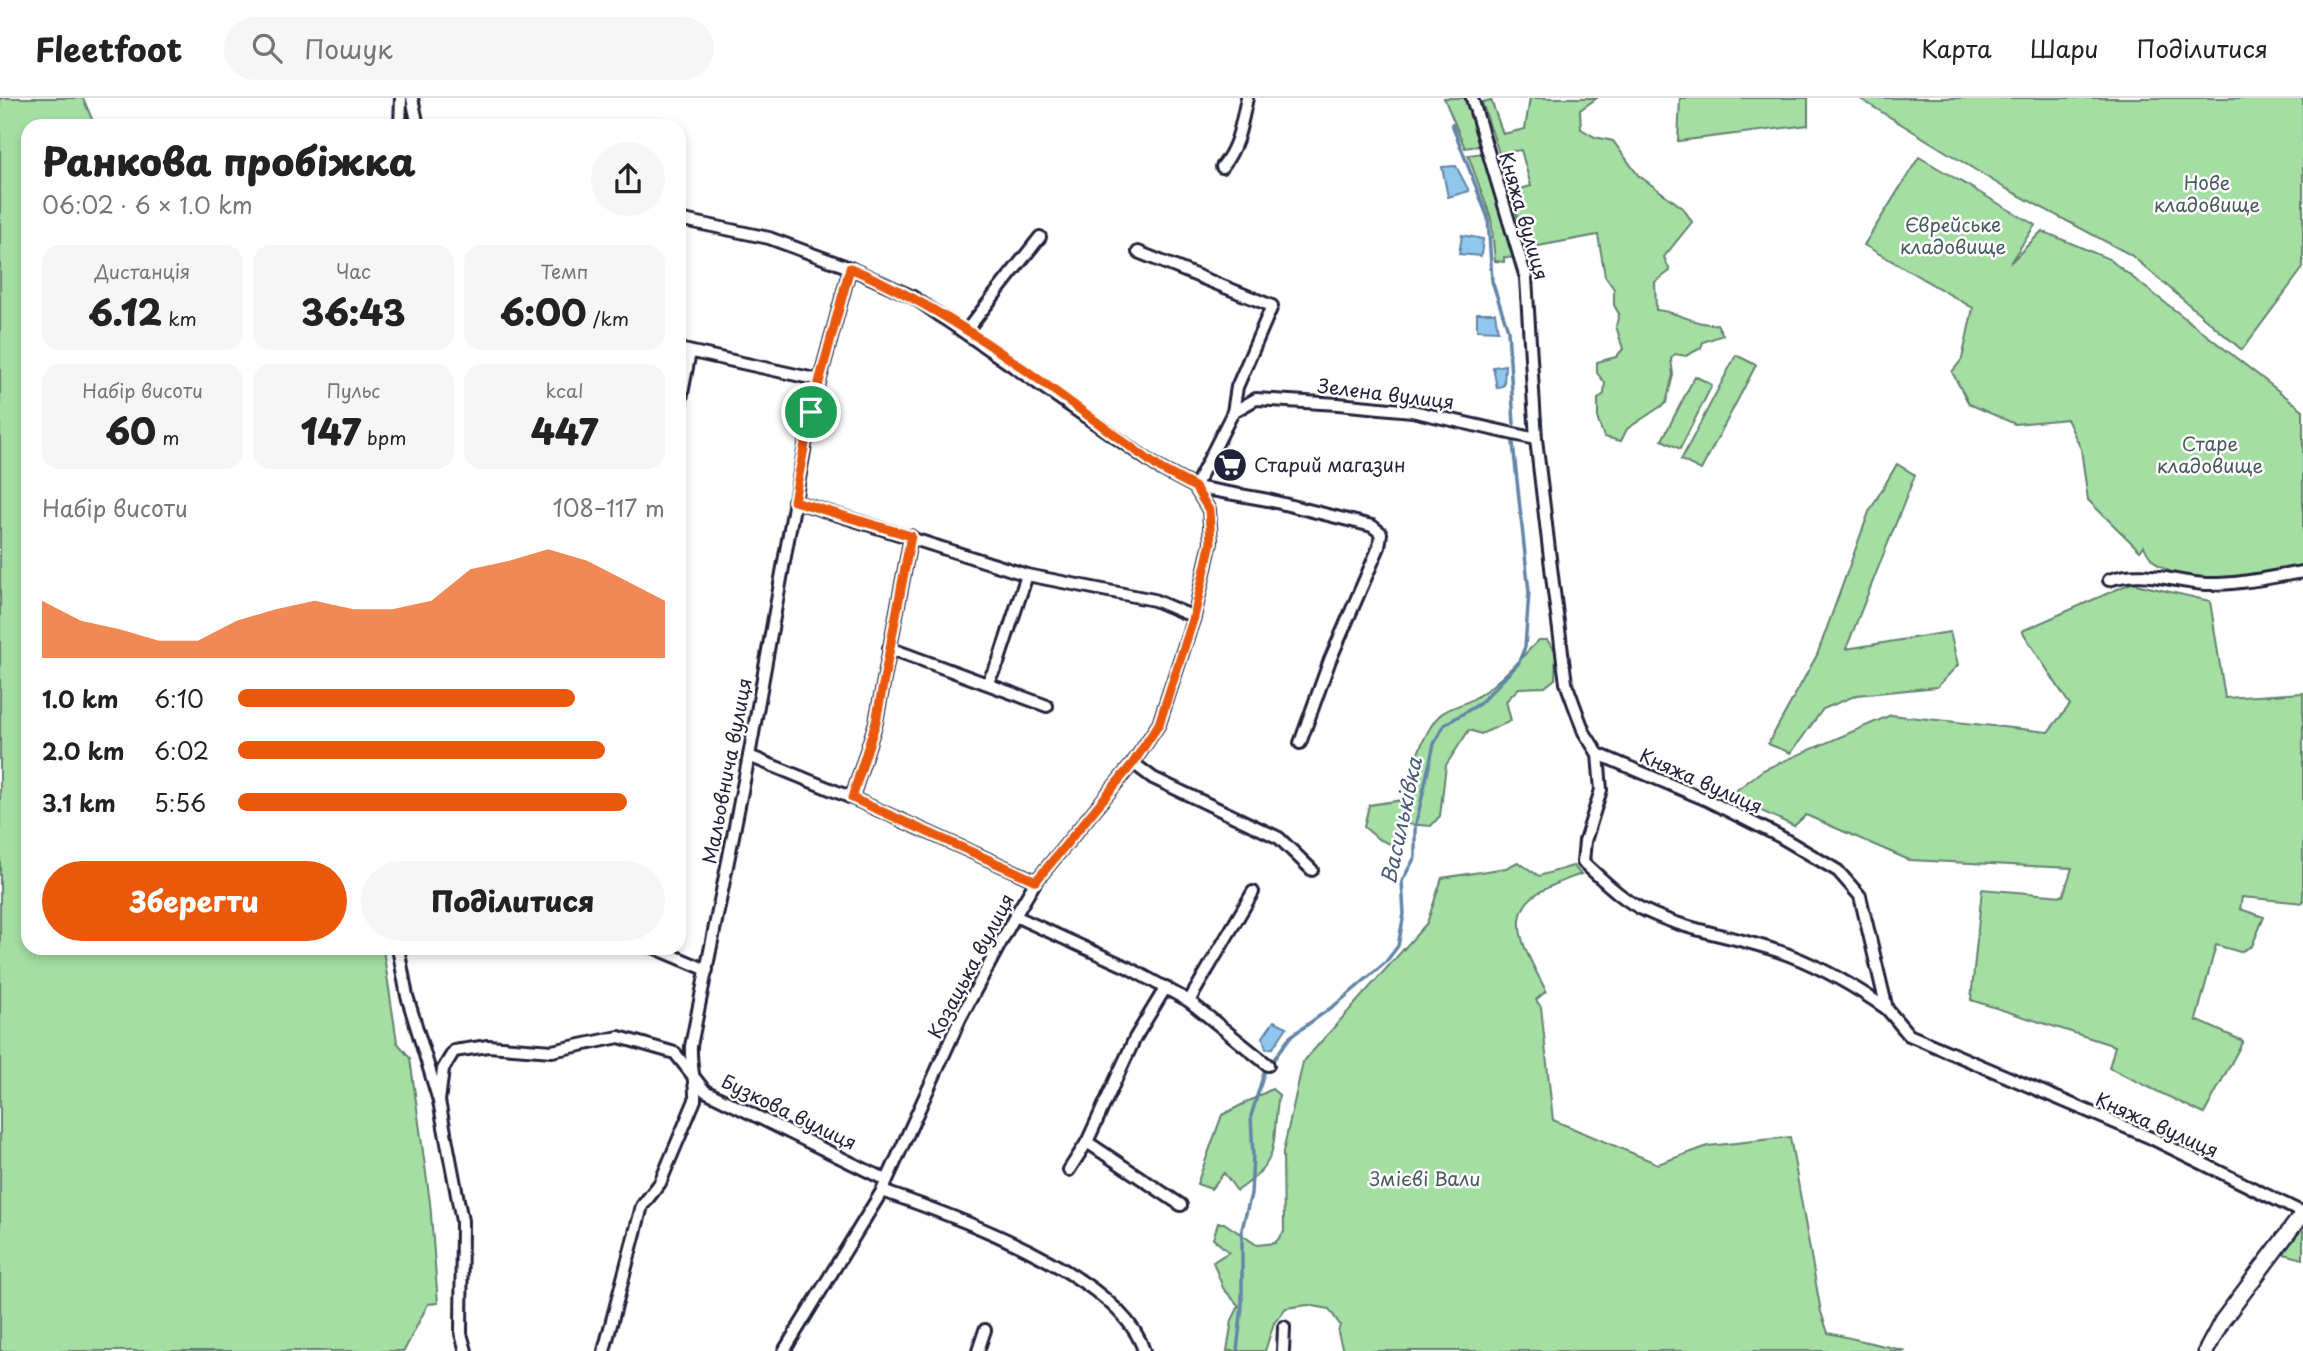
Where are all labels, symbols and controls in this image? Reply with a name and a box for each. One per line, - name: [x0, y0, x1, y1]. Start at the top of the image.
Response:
- search box: [224, 17, 714, 80]
- text: Fleetfoot: [35, 23, 182, 73]
- icon: search: [248, 29, 286, 67]
- text: Пошук: [304, 29, 393, 68]
- text: Карта: [1921, 30, 1992, 66]
- text: Шари: [2030, 30, 2099, 66]
- text: Поділитися: [2137, 30, 2268, 66]
- text: Ранкова пробіжка: [42, 132, 416, 189]
- button: share: [591, 142, 665, 216]
- street label: Княжа вулиця: [1493, 149, 1557, 283]
- park label: Нове кладовище: [2154, 168, 2260, 218]
- text: 06:02 · 6 × 1.0 km: [42, 187, 253, 222]
- park label: Єврейське кладовище: [1900, 210, 2006, 260]
- text: Дистанція: [95, 257, 190, 285]
- text: Час: [336, 257, 371, 285]
- text: Темп: [540, 257, 589, 285]
- text: 6.12: [88, 285, 162, 338]
- text: 36:43: [301, 285, 406, 338]
- text: 6:00: [500, 285, 587, 338]
- text: km: [162, 304, 197, 332]
- text: /km: [587, 304, 629, 332]
- street label: Зелена вулиця: [1316, 371, 1456, 415]
- text: Набір висоти: [82, 376, 203, 404]
- text: Пульс: [327, 376, 380, 404]
- text: kcal: [546, 376, 583, 404]
- pin: [781, 382, 841, 442]
- icon: arrive: [792, 393, 830, 431]
- text: 60: [105, 404, 156, 457]
- text: 147: [300, 404, 361, 457]
- text: 447: [531, 404, 598, 457]
- text: m: [156, 423, 180, 451]
- text: bpm: [361, 423, 407, 451]
- park label: Старе кладовище: [2157, 429, 2263, 479]
- supermarket icon: Старий магазин: [1211, 446, 1249, 484]
- place label: Старий магазин: [1254, 450, 1406, 478]
- text: Набір висоти: [42, 490, 188, 525]
- text: 108–117 m: [552, 490, 665, 525]
- street label: Мальовнича вулиця: [694, 675, 758, 866]
- text: 1.0 km: [42, 681, 119, 716]
- text: 6:10: [154, 681, 204, 716]
- text: 2.0 km: [42, 733, 124, 768]
- text: 6:02: [154, 733, 209, 768]
- street label: Княжа вулиця: [1636, 740, 1767, 820]
- water label: Васильківка: [1371, 753, 1429, 887]
- text: 3.1 km: [42, 785, 116, 820]
- text: 5:56: [154, 785, 206, 820]
- button: Зберегти: [42, 861, 347, 941]
- button: Поділитися: [361, 861, 665, 941]
- street label: Козацька вулиця: [920, 888, 1020, 1043]
- street label: Бузкова вулиця: [717, 1066, 862, 1156]
- street label: Княжа вулиця: [2092, 1084, 2223, 1164]
- park label: Змієві Вали: [1369, 1164, 1481, 1192]

